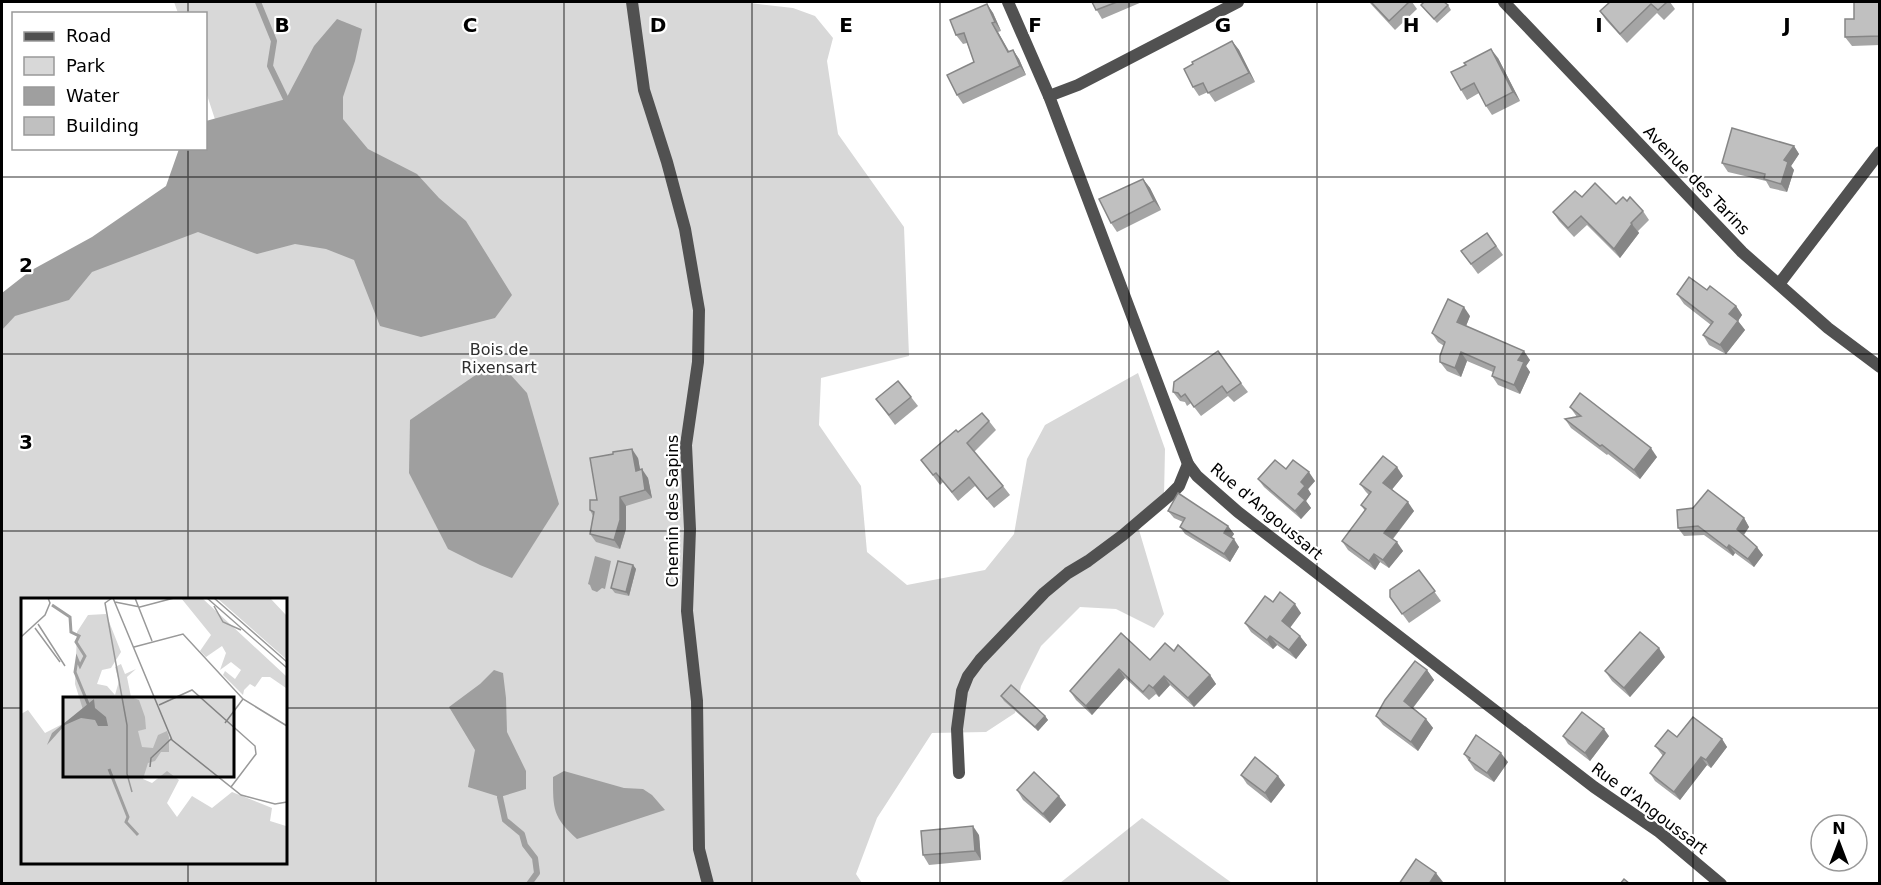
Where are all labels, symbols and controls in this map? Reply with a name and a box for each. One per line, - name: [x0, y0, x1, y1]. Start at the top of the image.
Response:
- legend: [12, 12, 207, 150]
- text: B: [274, 13, 290, 37]
- text: C: [463, 13, 477, 37]
- text: D: [650, 13, 666, 37]
- text: E: [839, 13, 853, 37]
- text: F: [1028, 13, 1042, 37]
- text: G: [1215, 13, 1231, 37]
- text: H: [1403, 13, 1419, 37]
- text: I: [1595, 13, 1603, 37]
- text: J: [1781, 13, 1791, 37]
- text: Road: [66, 25, 111, 46]
- text: Park: [66, 55, 105, 76]
- text: Water: [66, 85, 120, 106]
- text: Building: [66, 115, 139, 136]
- street label: Avenue des Tarins: [1640, 122, 1754, 239]
- text: 2: [19, 253, 33, 277]
- park label: Bois de Rixensart: [461, 340, 537, 377]
- text: 3: [19, 430, 33, 454]
- street label: Chemin des Sapins: [663, 435, 682, 587]
- street label: Rue d'Angoussart: [1207, 459, 1327, 564]
- inset map: [21, 598, 286, 864]
- street label: Rue d'Angoussart: [1588, 759, 1712, 858]
- north arrow: [1809, 813, 1869, 873]
- text: N: [1832, 819, 1846, 838]

